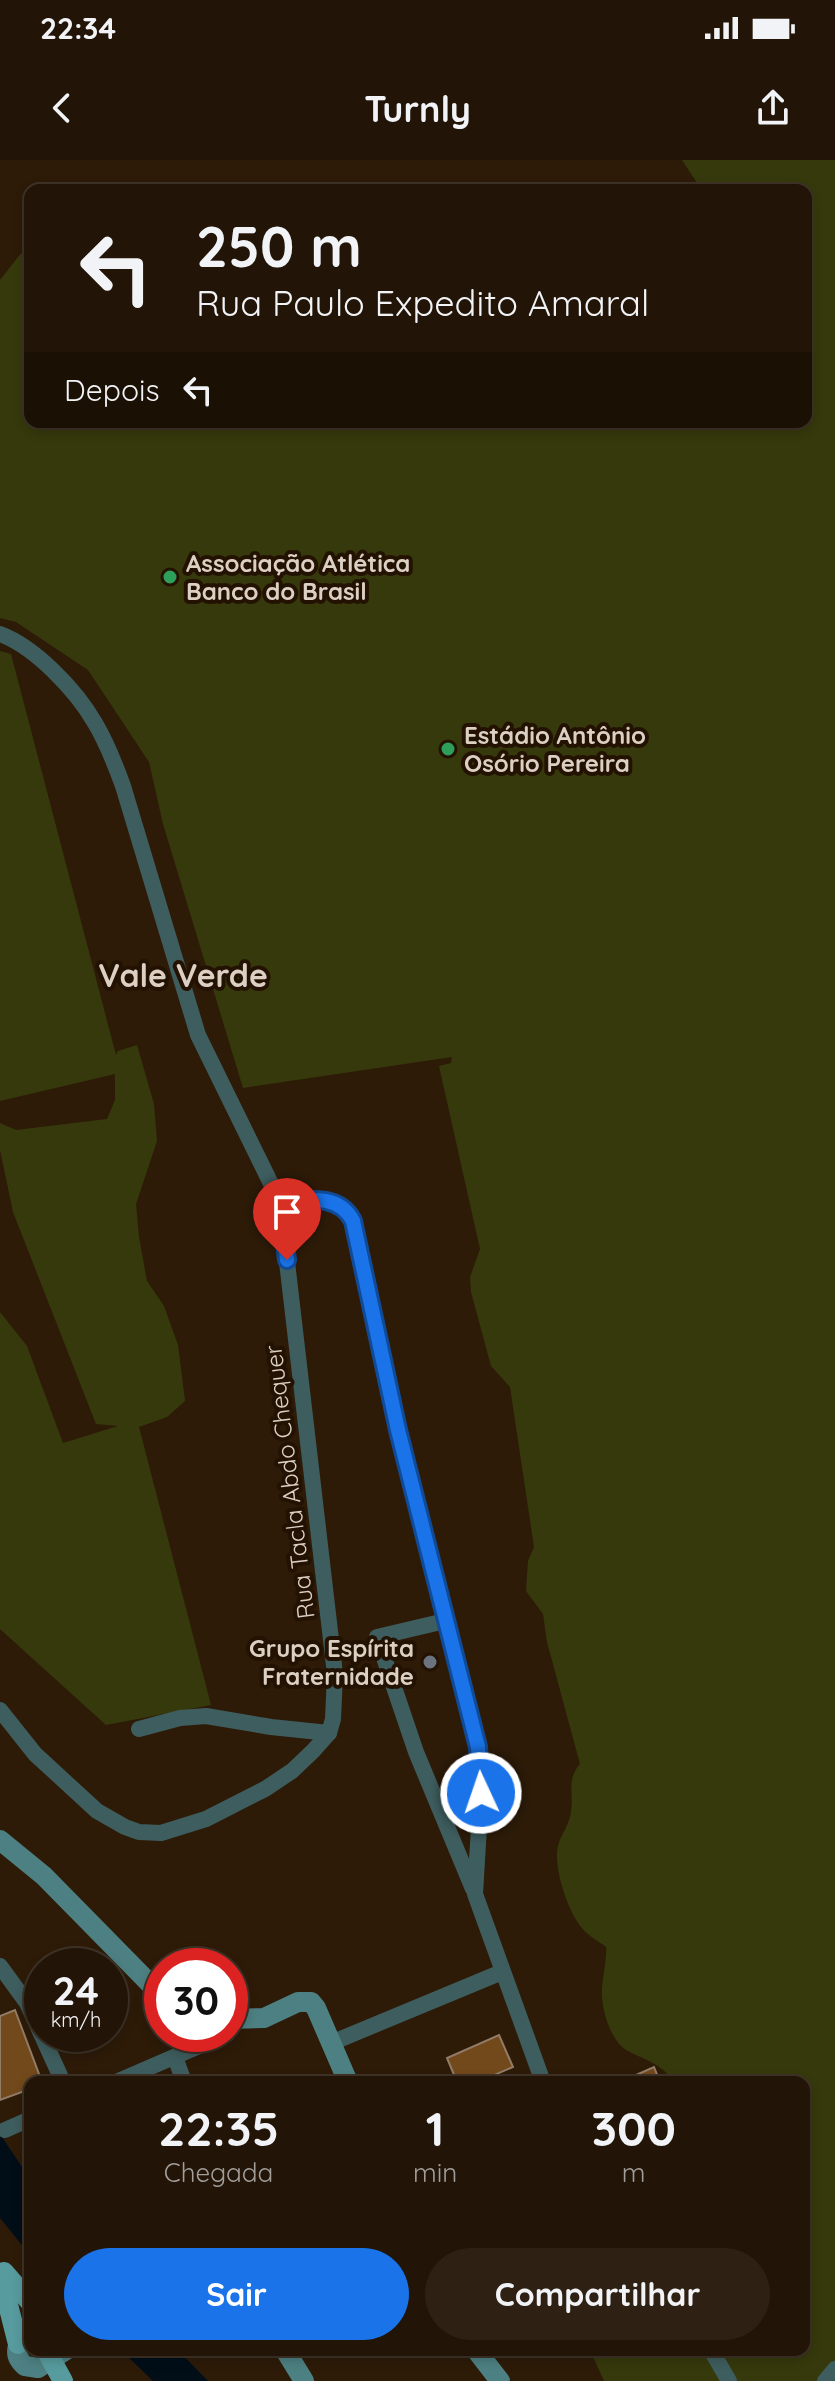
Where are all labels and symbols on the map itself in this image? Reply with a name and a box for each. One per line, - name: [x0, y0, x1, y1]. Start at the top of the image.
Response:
- place label: Associação Atlética Banco do Brasil: [186, 548, 410, 606]
- marker: Associação Atlética Banco do Brasil: [161, 568, 179, 586]
- place label: Estádio Antônio Osório Pereira: [464, 720, 646, 778]
- marker: Estádio Antônio Osório Pereira: [439, 740, 457, 758]
- district label: Vale Verde: [98, 955, 268, 995]
- pin: [253, 1178, 321, 1260]
- street label: Rua Tacla Abdo Chequer: [257, 1343, 321, 1621]
- place label: Grupo Espírita Fraternidade: [249, 1633, 414, 1691]
- marker: Grupo Espírita Fraternidade: [421, 1653, 439, 1671]
- position arrow: [439, 1751, 523, 1835]
- speed limit sign: 30: [144, 1948, 248, 2052]

